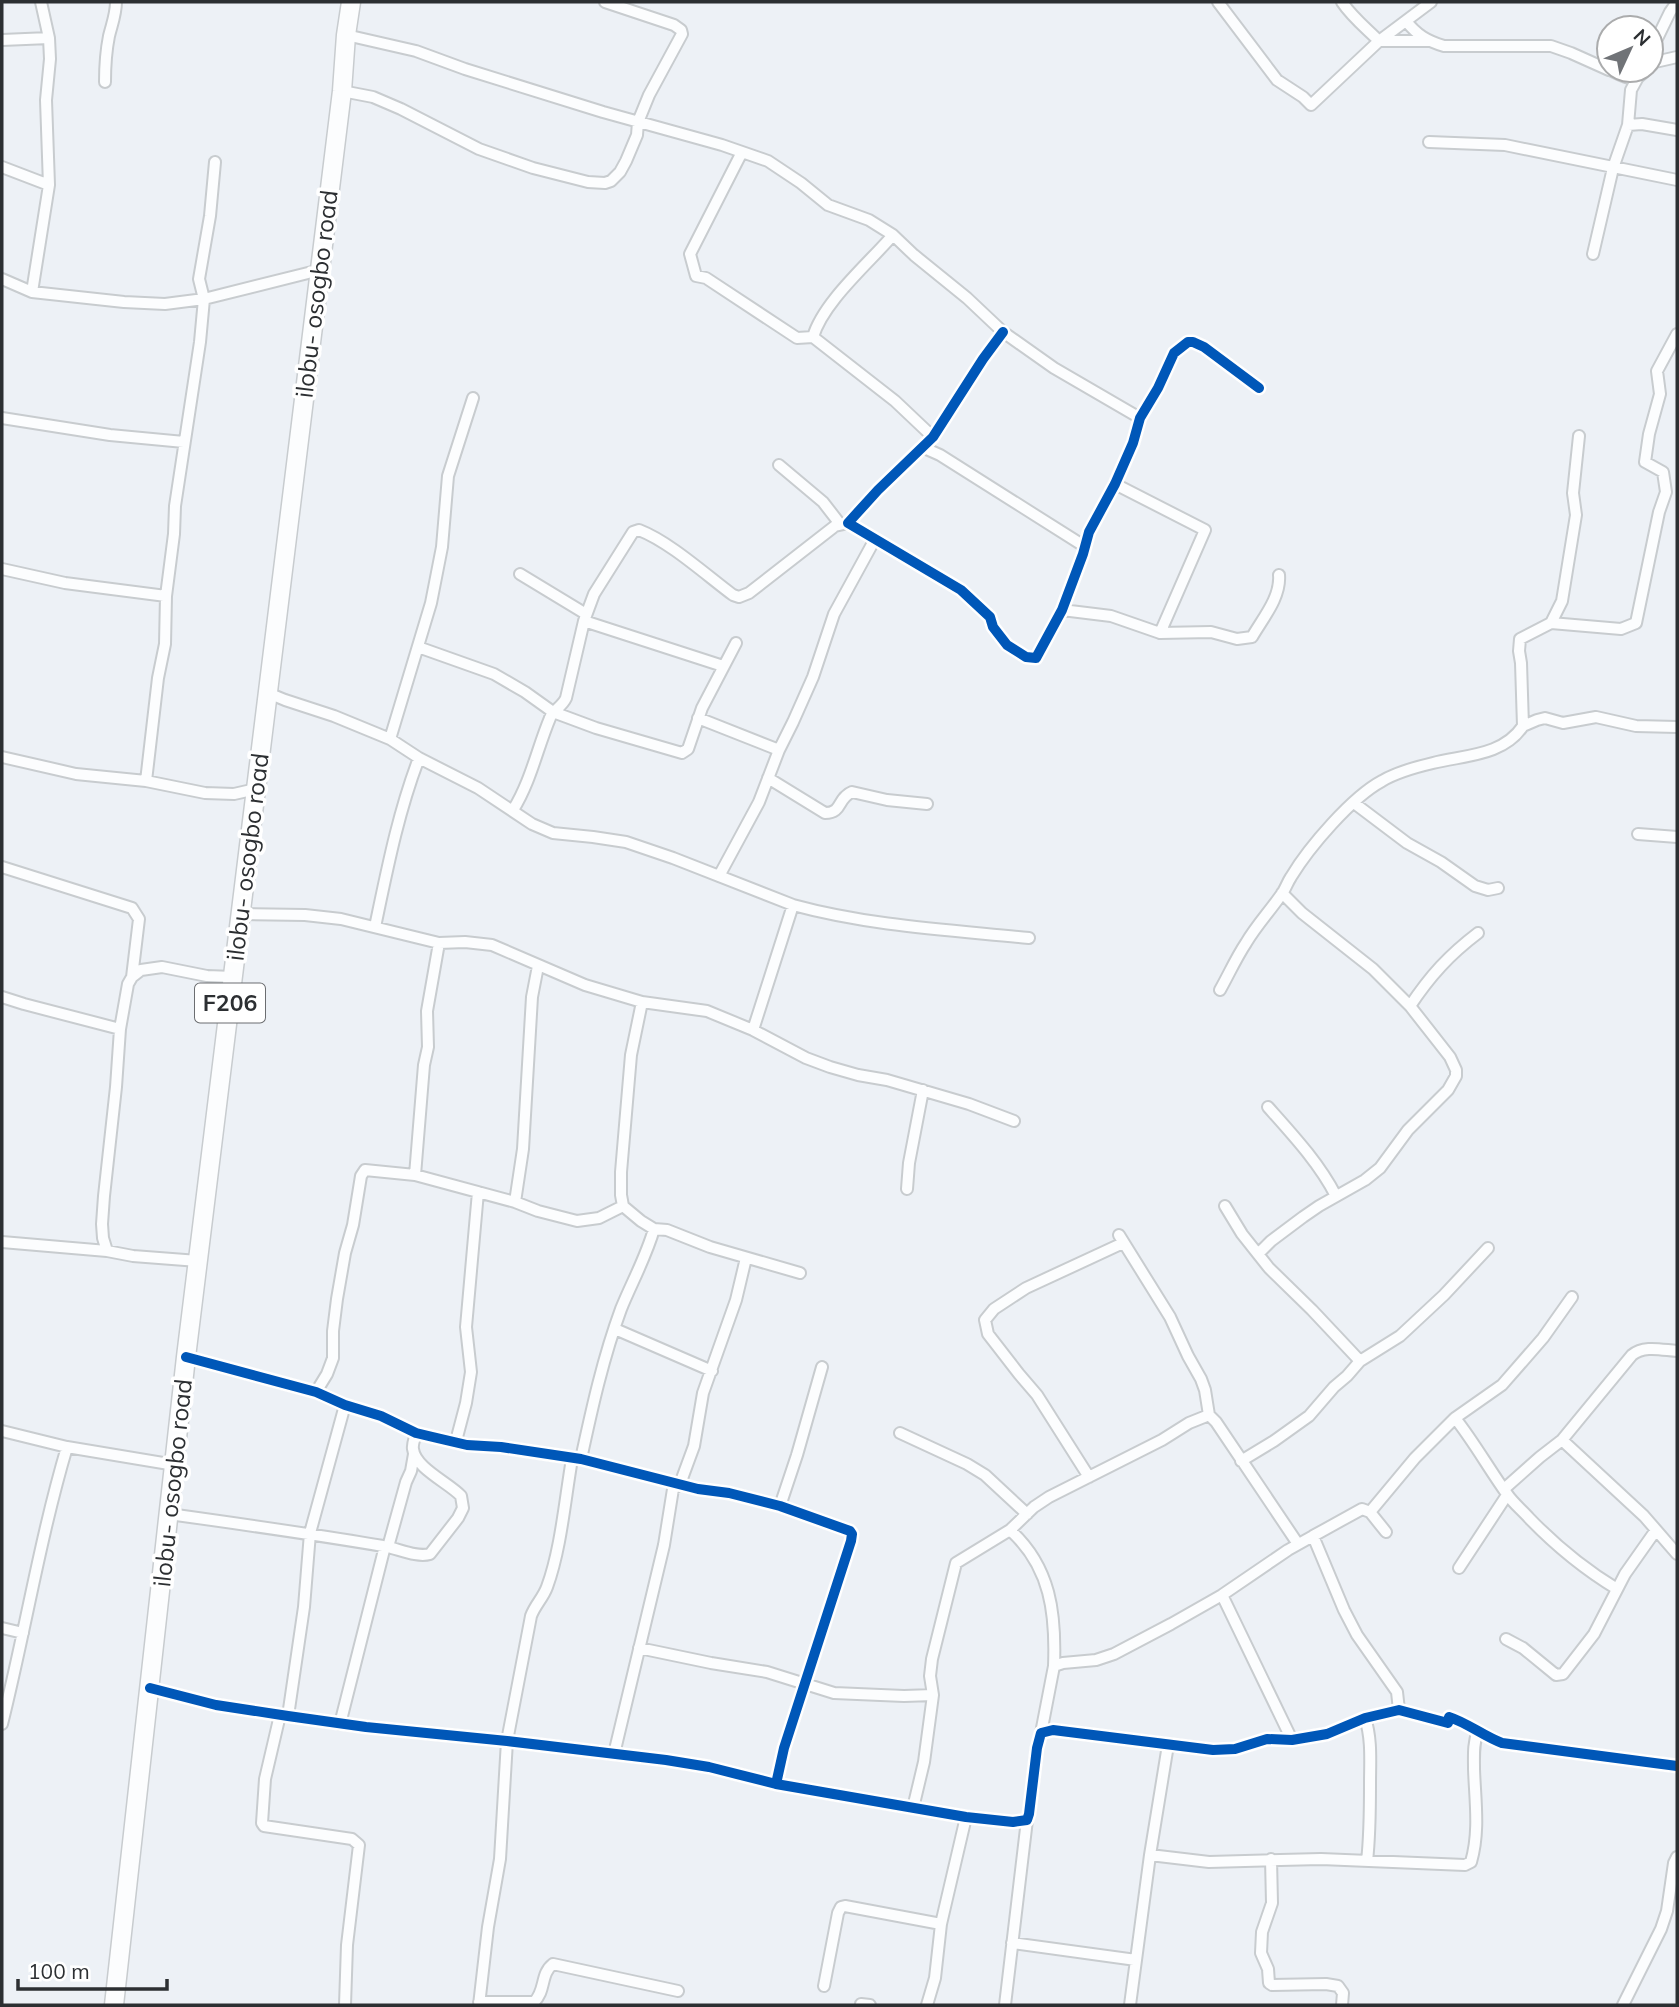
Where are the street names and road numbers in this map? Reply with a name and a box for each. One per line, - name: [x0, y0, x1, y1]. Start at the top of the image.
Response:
- street label: ilobu- osogbo road: [288, 188, 344, 399]
- street label: ilobu- osogbo road: [219, 751, 275, 962]
- road number: F206: [195, 984, 265, 1022]
- street label: ilobu- osogbo road: [146, 1377, 198, 1588]

